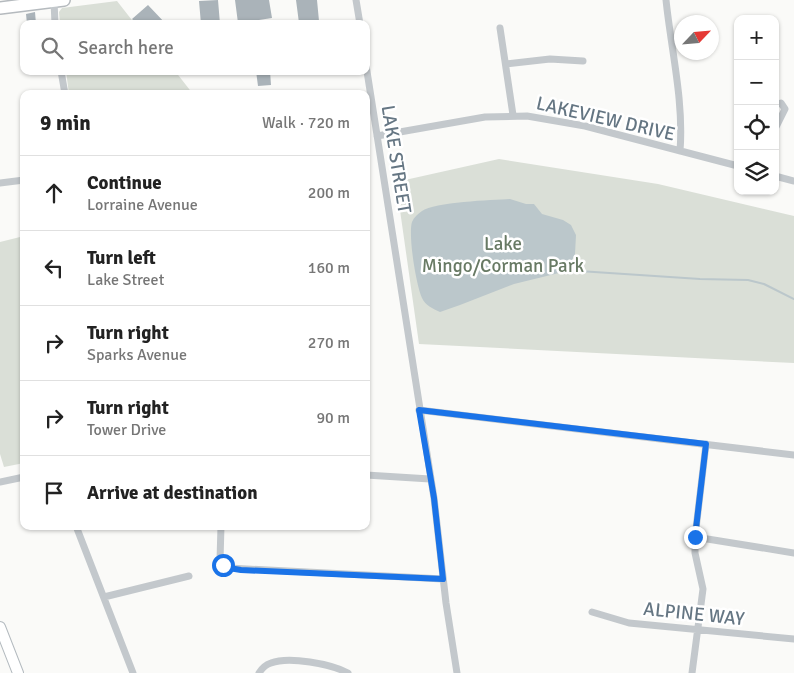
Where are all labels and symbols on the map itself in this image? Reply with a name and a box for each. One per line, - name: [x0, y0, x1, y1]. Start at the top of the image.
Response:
- north arrow: [674, 15, 719, 60]
- street label: LAKEVIEW DRIVE: [534, 91, 678, 147]
- street label: LAKE STREET: [376, 103, 417, 216]
- park label: Lake Mingo/Corman Park: [422, 232, 585, 278]
- route end: [684, 526, 707, 549]
- route start: [212, 554, 235, 577]
- street label: ALPINE WAY: [642, 597, 746, 631]

